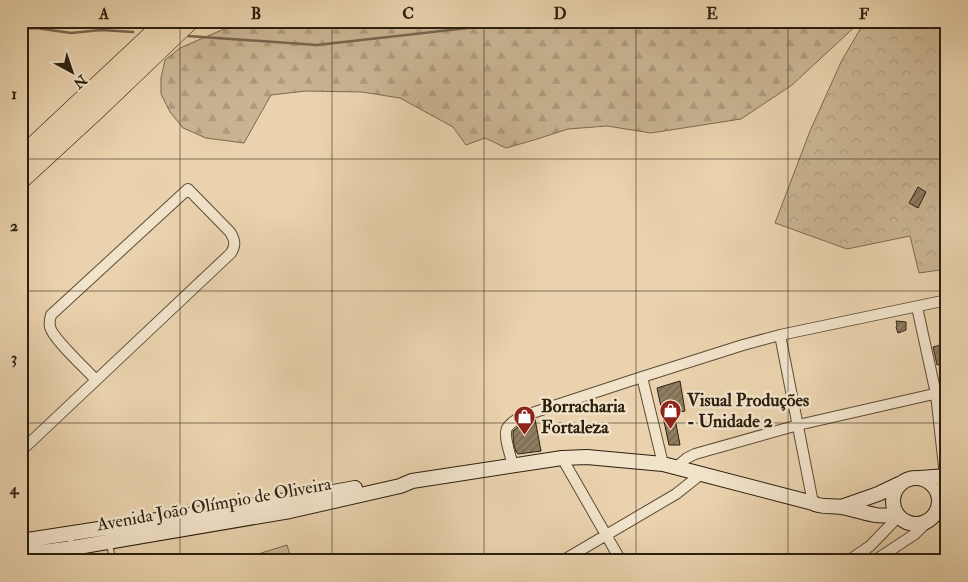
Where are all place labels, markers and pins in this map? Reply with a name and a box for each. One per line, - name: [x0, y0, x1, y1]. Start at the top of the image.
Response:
- place label: Visual Produções - Unidade 2: [686, 389, 809, 433]
- place label: Borracharia Fortaleza: [541, 395, 626, 439]
- shop icon: Visual Produções - Unidade 2: [659, 398, 683, 429]
- shop icon: Borracharia Fortaleza: [513, 404, 537, 435]

